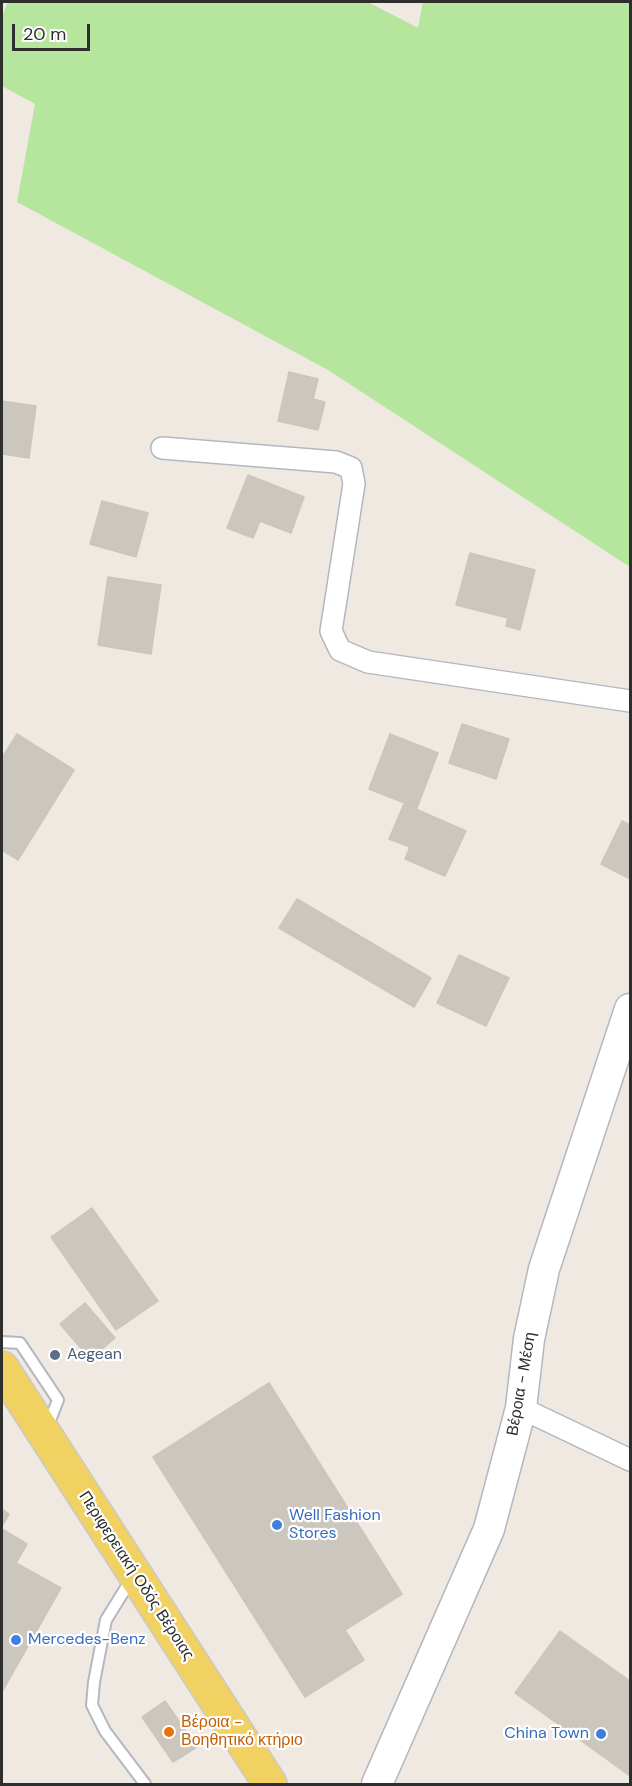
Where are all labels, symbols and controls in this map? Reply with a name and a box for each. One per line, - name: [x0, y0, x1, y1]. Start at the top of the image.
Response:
- scale bar: [15, 12, 93, 50]
- text: 20 m: [23, 22, 66, 46]
- street label: Βέροια - Μέση: [503, 1331, 541, 1437]
- place label: Aegean: [67, 1345, 122, 1365]
- marker: Aegean: [48, 1348, 62, 1362]
- street label: Περιφερειακή Οδός Βέροιας: [74, 1488, 198, 1664]
- place label: Well Fashion Stores: [289, 1506, 381, 1544]
- marker: Well Fashion Stores: [270, 1518, 284, 1532]
- place label: Mercedes-Benz: [28, 1630, 145, 1650]
- marker: Mercedes-Benz: [9, 1633, 23, 1647]
- place label: Βέροια - Βοηθητικό κτήριο: [181, 1713, 303, 1751]
- place label: China Town: [504, 1724, 589, 1744]
- marker: Βέροια - Βοηθητικό κτήριο: [162, 1725, 176, 1739]
- marker: China Town: [594, 1727, 608, 1741]

